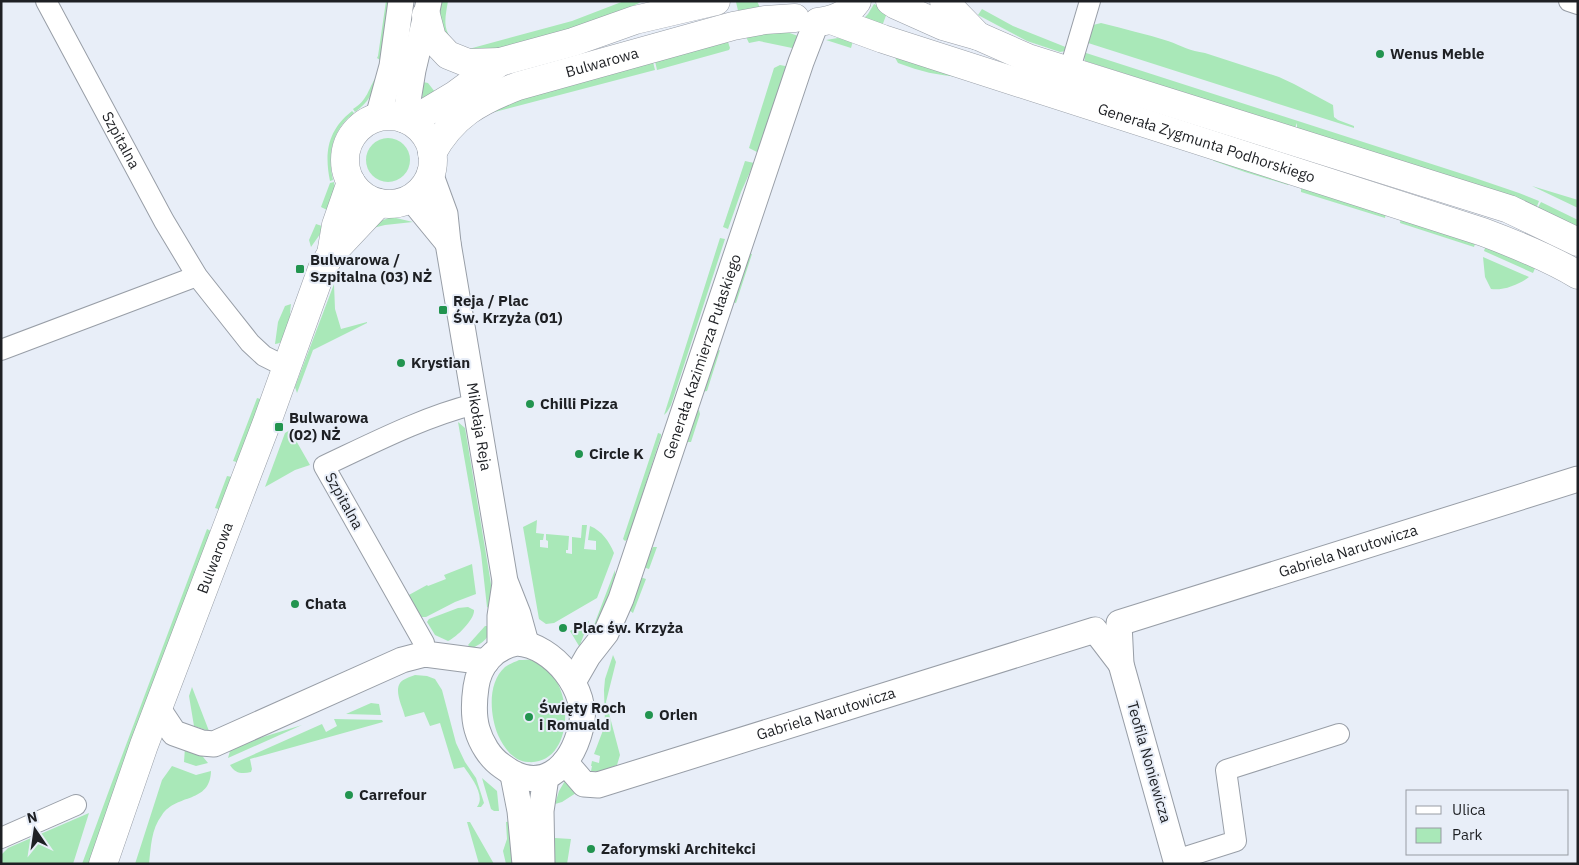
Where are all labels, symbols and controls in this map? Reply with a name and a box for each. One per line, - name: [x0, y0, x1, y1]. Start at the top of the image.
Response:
- street label: Bulwarowa: [563, 43, 640, 81]
- place label: Wenus Meble: [1390, 44, 1484, 63]
- marker: Wenus Meble: [1374, 48, 1386, 60]
- street label: Generała Zygmunta Podhorskiego: [1095, 99, 1317, 186]
- street label: Szpitalna: [98, 108, 144, 172]
- place label: Bulwarowa / Szpitalna (03) NŻ: [310, 250, 432, 286]
- street label: Generała Kazimierza Pułaskiego: [659, 251, 745, 462]
- marker: Bulwarowa / Szpitalna (03) NŻ: [294, 263, 306, 275]
- place label: Reja / Plac Św. Krzyża (01): [453, 291, 563, 327]
- marker: Reja / Plac Św. Krzyża (01): [437, 304, 449, 316]
- place label: Krystian: [411, 353, 470, 372]
- marker: Krystian: [395, 357, 407, 369]
- street label: Mikołaja Reja: [463, 381, 496, 472]
- place label: Chilli Pizza: [540, 394, 618, 413]
- marker: Chilli Pizza: [524, 398, 536, 410]
- place label: Bulwarowa (02) NŻ: [289, 408, 369, 444]
- marker: Bulwarowa (02) NŻ: [273, 421, 285, 433]
- place label: Circle K: [589, 444, 644, 463]
- marker: Circle K: [573, 448, 585, 460]
- street label: Szpitalna: [321, 469, 368, 532]
- street label: Bulwarowa: [193, 519, 237, 596]
- street label: Gabriela Narutowicza: [1276, 520, 1420, 581]
- place label: Chata: [305, 594, 347, 613]
- marker: Chata: [289, 598, 301, 610]
- place label: Plac św. Krzyża: [573, 618, 684, 637]
- marker: Plac św. Krzyża: [557, 622, 569, 634]
- street label: Gabriela Narutowicza: [754, 683, 898, 744]
- place label: Święty Roch i Romuald: [539, 698, 626, 734]
- street label: Teofila Noniewicza: [1123, 699, 1176, 825]
- place label: Orlen: [659, 705, 698, 724]
- marker: Orlen: [643, 709, 655, 721]
- marker: Święty Roch i Romuald: [523, 711, 535, 723]
- place label: Carrefour: [359, 785, 427, 804]
- marker: Carrefour: [343, 789, 355, 801]
- legend: [1406, 790, 1569, 855]
- text: Ulica: [1452, 800, 1486, 819]
- north arrow: [10, 805, 60, 855]
- text: N: [25, 807, 39, 827]
- text: Park: [1452, 825, 1482, 844]
- place label: Zaforymski Architekci: [601, 839, 756, 858]
- marker: Zaforymski Architekci: [585, 843, 597, 855]

